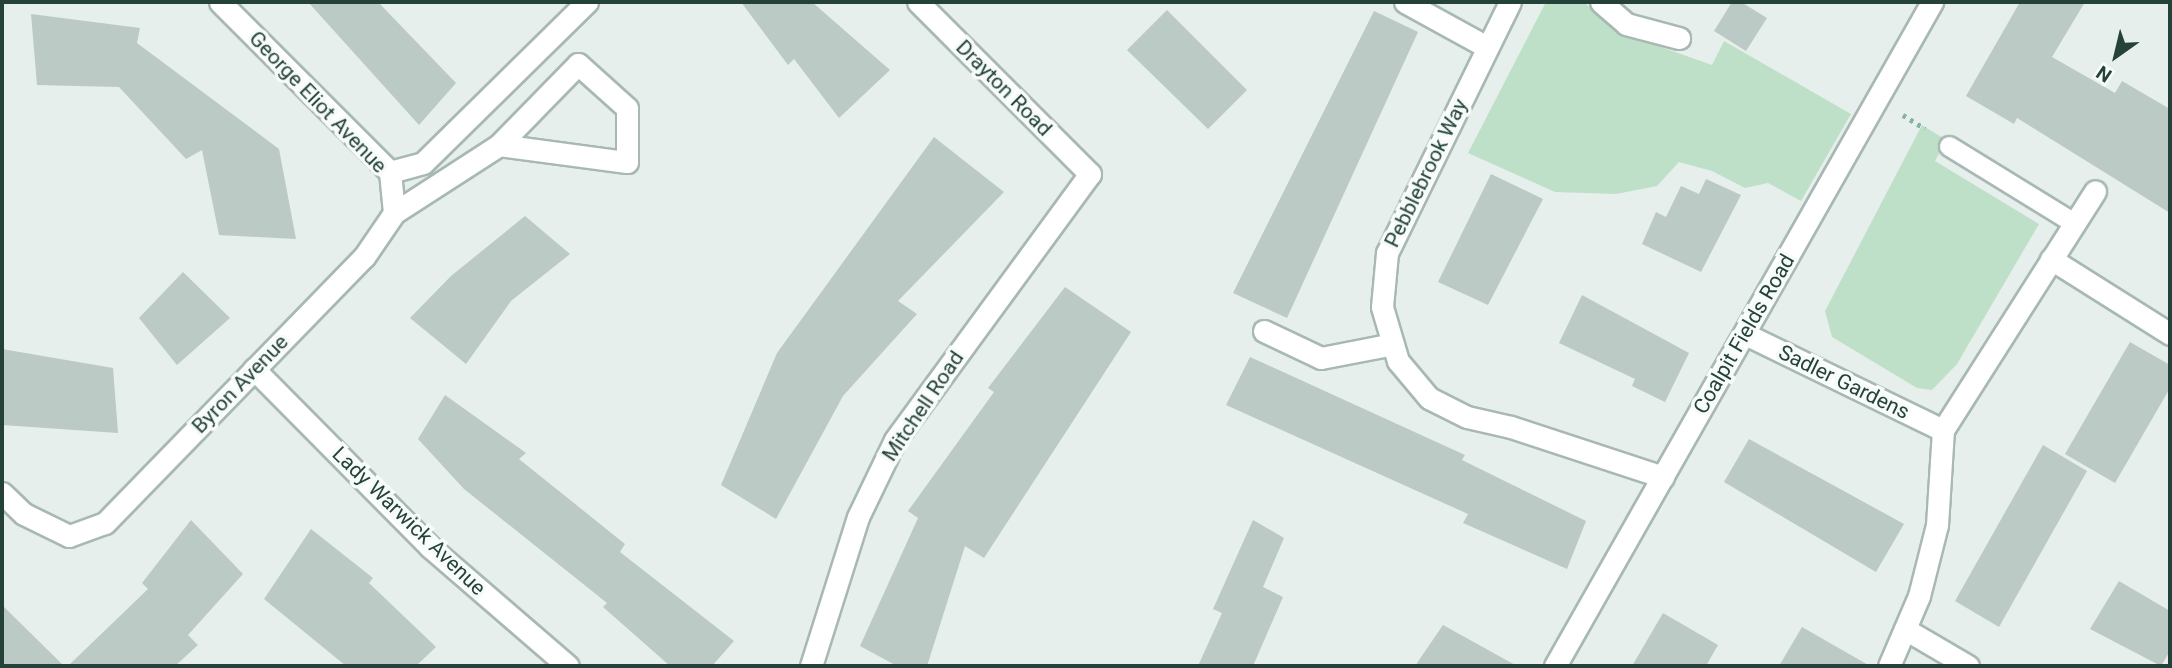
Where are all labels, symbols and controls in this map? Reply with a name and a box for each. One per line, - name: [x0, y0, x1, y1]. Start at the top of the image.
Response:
- north arrow: [2081, 21, 2151, 91]
- street label: George Eliot Avenue: [244, 26, 392, 178]
- street label: Drayton Road: [951, 35, 1057, 141]
- text: N: [2092, 61, 2116, 87]
- street label: Pebblebrook Way: [1379, 95, 1473, 251]
- street label: Coalpit Fields Road: [1688, 250, 1800, 418]
- street label: Byron Avenue: [187, 329, 293, 439]
- street label: Sadler Gardens: [1774, 339, 1914, 425]
- street label: Mitchell Road: [877, 346, 969, 466]
- street label: Lady Warwick Avenue: [327, 441, 491, 601]

